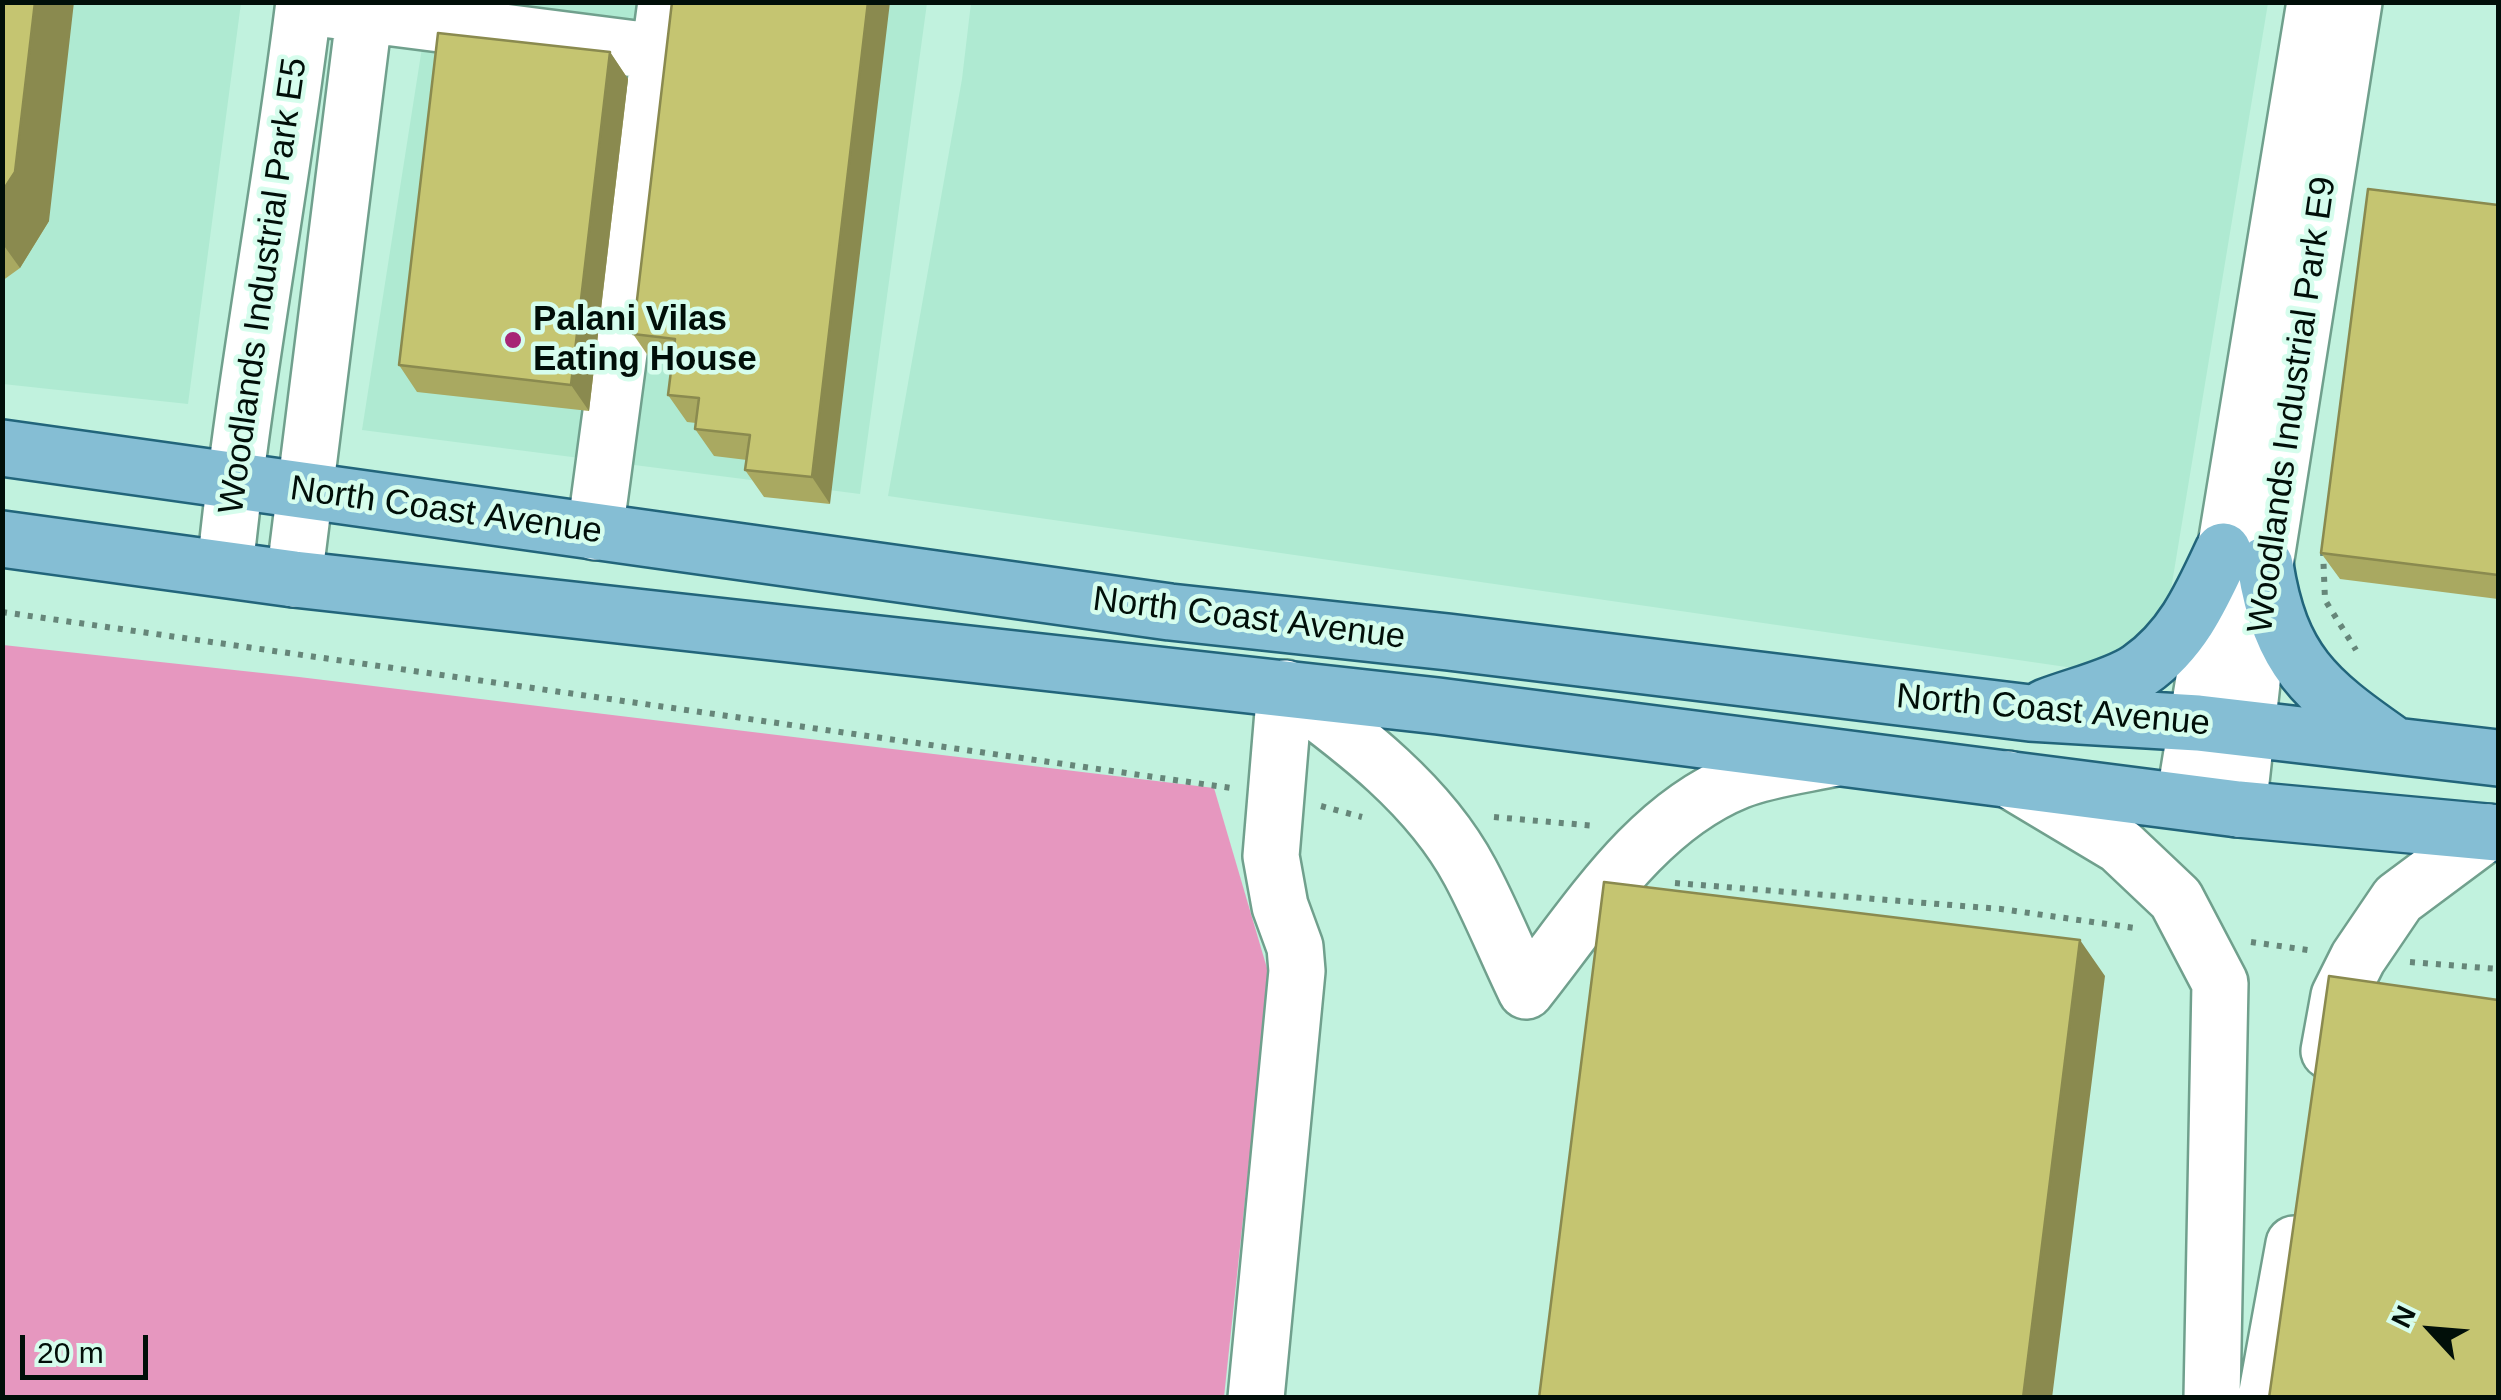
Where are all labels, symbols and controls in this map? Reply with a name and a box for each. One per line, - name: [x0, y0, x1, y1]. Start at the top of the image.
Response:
- street label: Woodlands Industrial Park E5: [211, 55, 317, 517]
- street label: Woodlands Industrial Park E9: [2240, 174, 2346, 636]
- place label: Palani Vilas Eating House: [533, 299, 757, 381]
- marker: Palani Vilas Eating House: [502, 329, 524, 351]
- street label: North Coast Avenue: [287, 468, 605, 554]
- street label: North Coast Avenue: [1090, 579, 1408, 659]
- street label: North Coast Avenue: [1894, 676, 2212, 746]
- north arrow: [2381, 1280, 2481, 1380]
- text: N: [2385, 1301, 2422, 1333]
- scale bar: [25, 1315, 152, 1377]
- text: 20 m: [37, 1336, 104, 1369]

